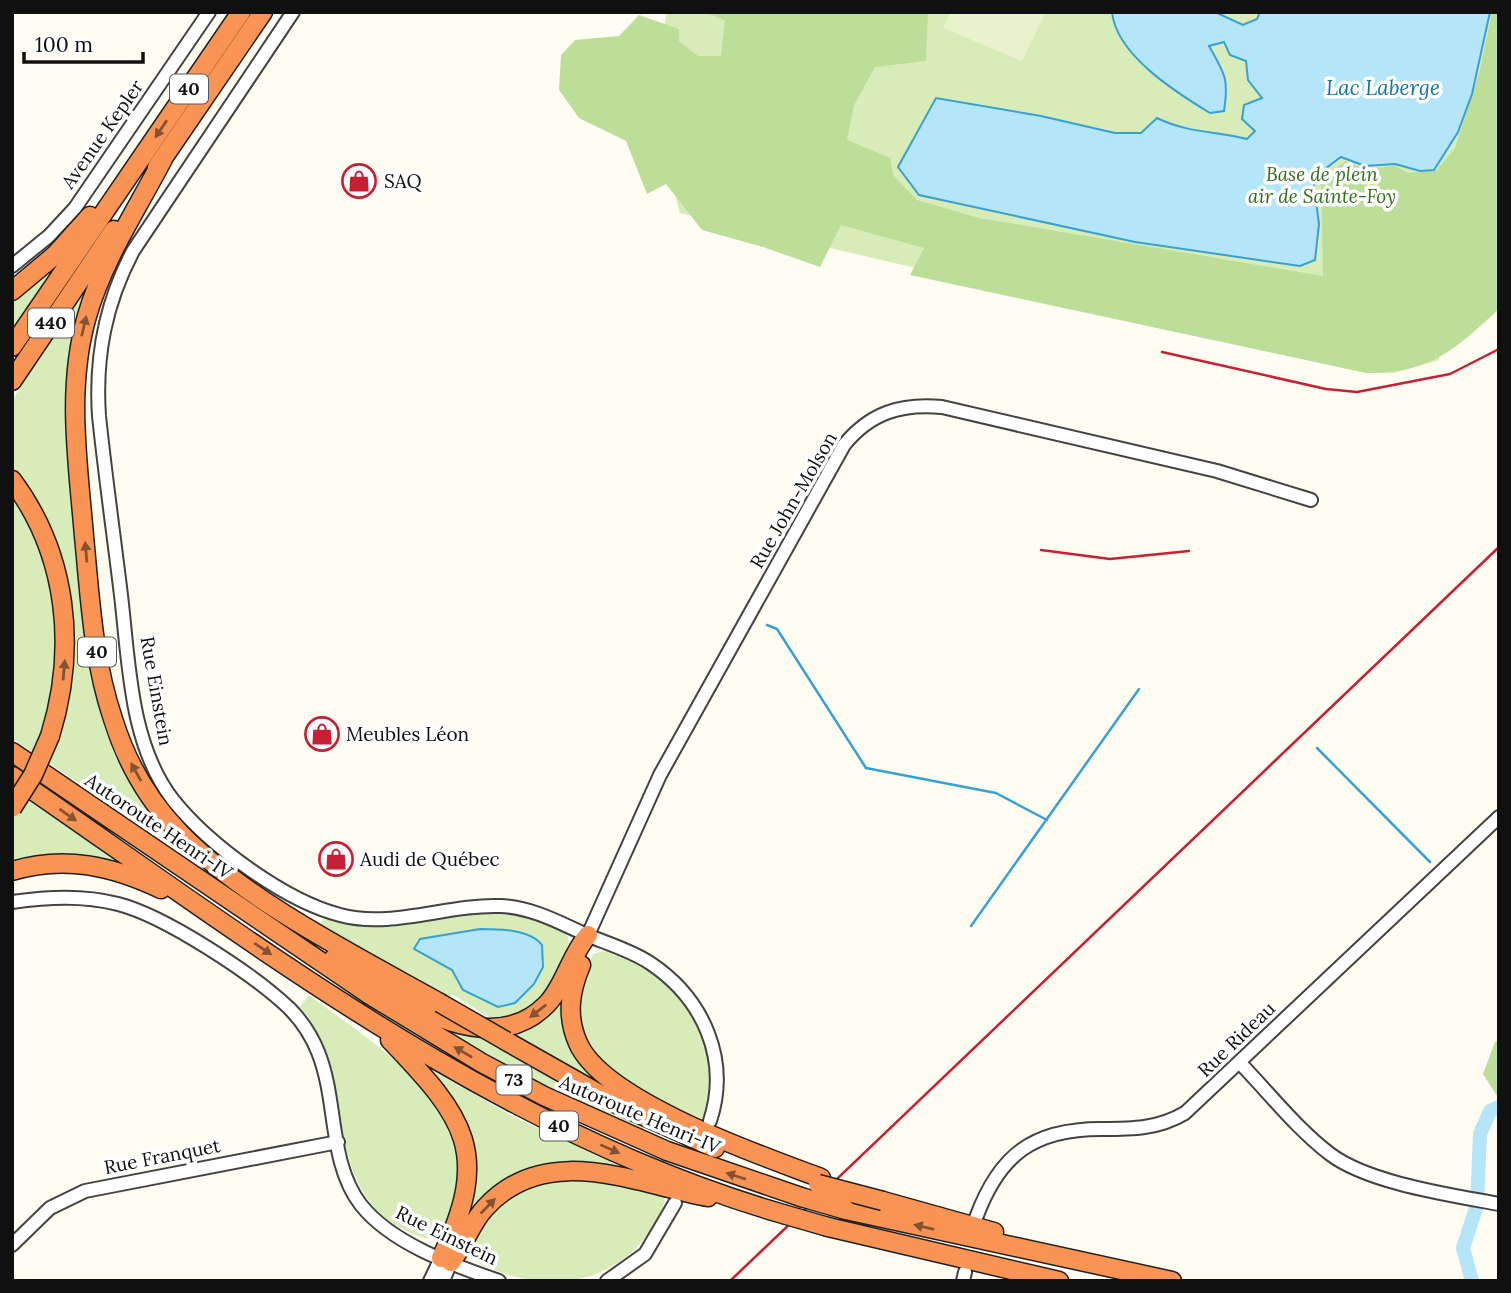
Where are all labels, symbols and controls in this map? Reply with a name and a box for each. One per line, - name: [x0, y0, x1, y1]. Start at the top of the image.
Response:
- scale bar: [24, 21, 144, 65]
- text: 100 m: [35, 31, 93, 58]
- street label: Avenue Kepler: [55, 74, 149, 194]
- road number: 40: [170, 74, 208, 104]
- water label: Lac Laberge: [1326, 74, 1440, 101]
- one-way arrow: [154, 120, 168, 138]
- shop icon: SAQ: [340, 162, 378, 200]
- park label: Base de plein air de Sainte-Foy: [1248, 162, 1396, 208]
- place label: SAQ: [384, 169, 422, 193]
- road number: 440: [28, 309, 74, 338]
- one-way arrow: [79, 315, 90, 337]
- street label: Rue John-Molson: [744, 427, 842, 573]
- one-way arrow: [80, 541, 91, 563]
- street label: Rue Einstein: [136, 634, 178, 748]
- road number: 40: [78, 638, 116, 666]
- one-way arrow: [59, 659, 70, 681]
- shop icon: Meubles Léon: [303, 715, 341, 753]
- place label: Meubles Léon: [346, 722, 469, 746]
- one-way arrow: [130, 762, 142, 782]
- street label: Autoroute Henri-IV: [80, 767, 238, 884]
- one-way arrow: [59, 808, 77, 822]
- shop icon: Audi de Québec: [317, 840, 355, 878]
- place label: Audi de Québec: [359, 847, 500, 871]
- one-way arrow: [253, 942, 273, 955]
- street label: Rue Rideau: [1192, 996, 1280, 1082]
- one-way arrow: [529, 1004, 547, 1019]
- one-way arrow: [453, 1046, 472, 1058]
- road number: 73: [496, 1065, 532, 1094]
- street label: Autoroute Henri-IV: [555, 1069, 725, 1159]
- road number: 40: [540, 1112, 578, 1140]
- street label: Rue Franquet: [102, 1133, 223, 1179]
- one-way arrow: [600, 1143, 620, 1155]
- one-way arrow: [726, 1170, 747, 1181]
- one-way arrow: [479, 1197, 496, 1214]
- street label: Rue Einstein: [392, 1200, 502, 1270]
- one-way arrow: [913, 1222, 935, 1233]

